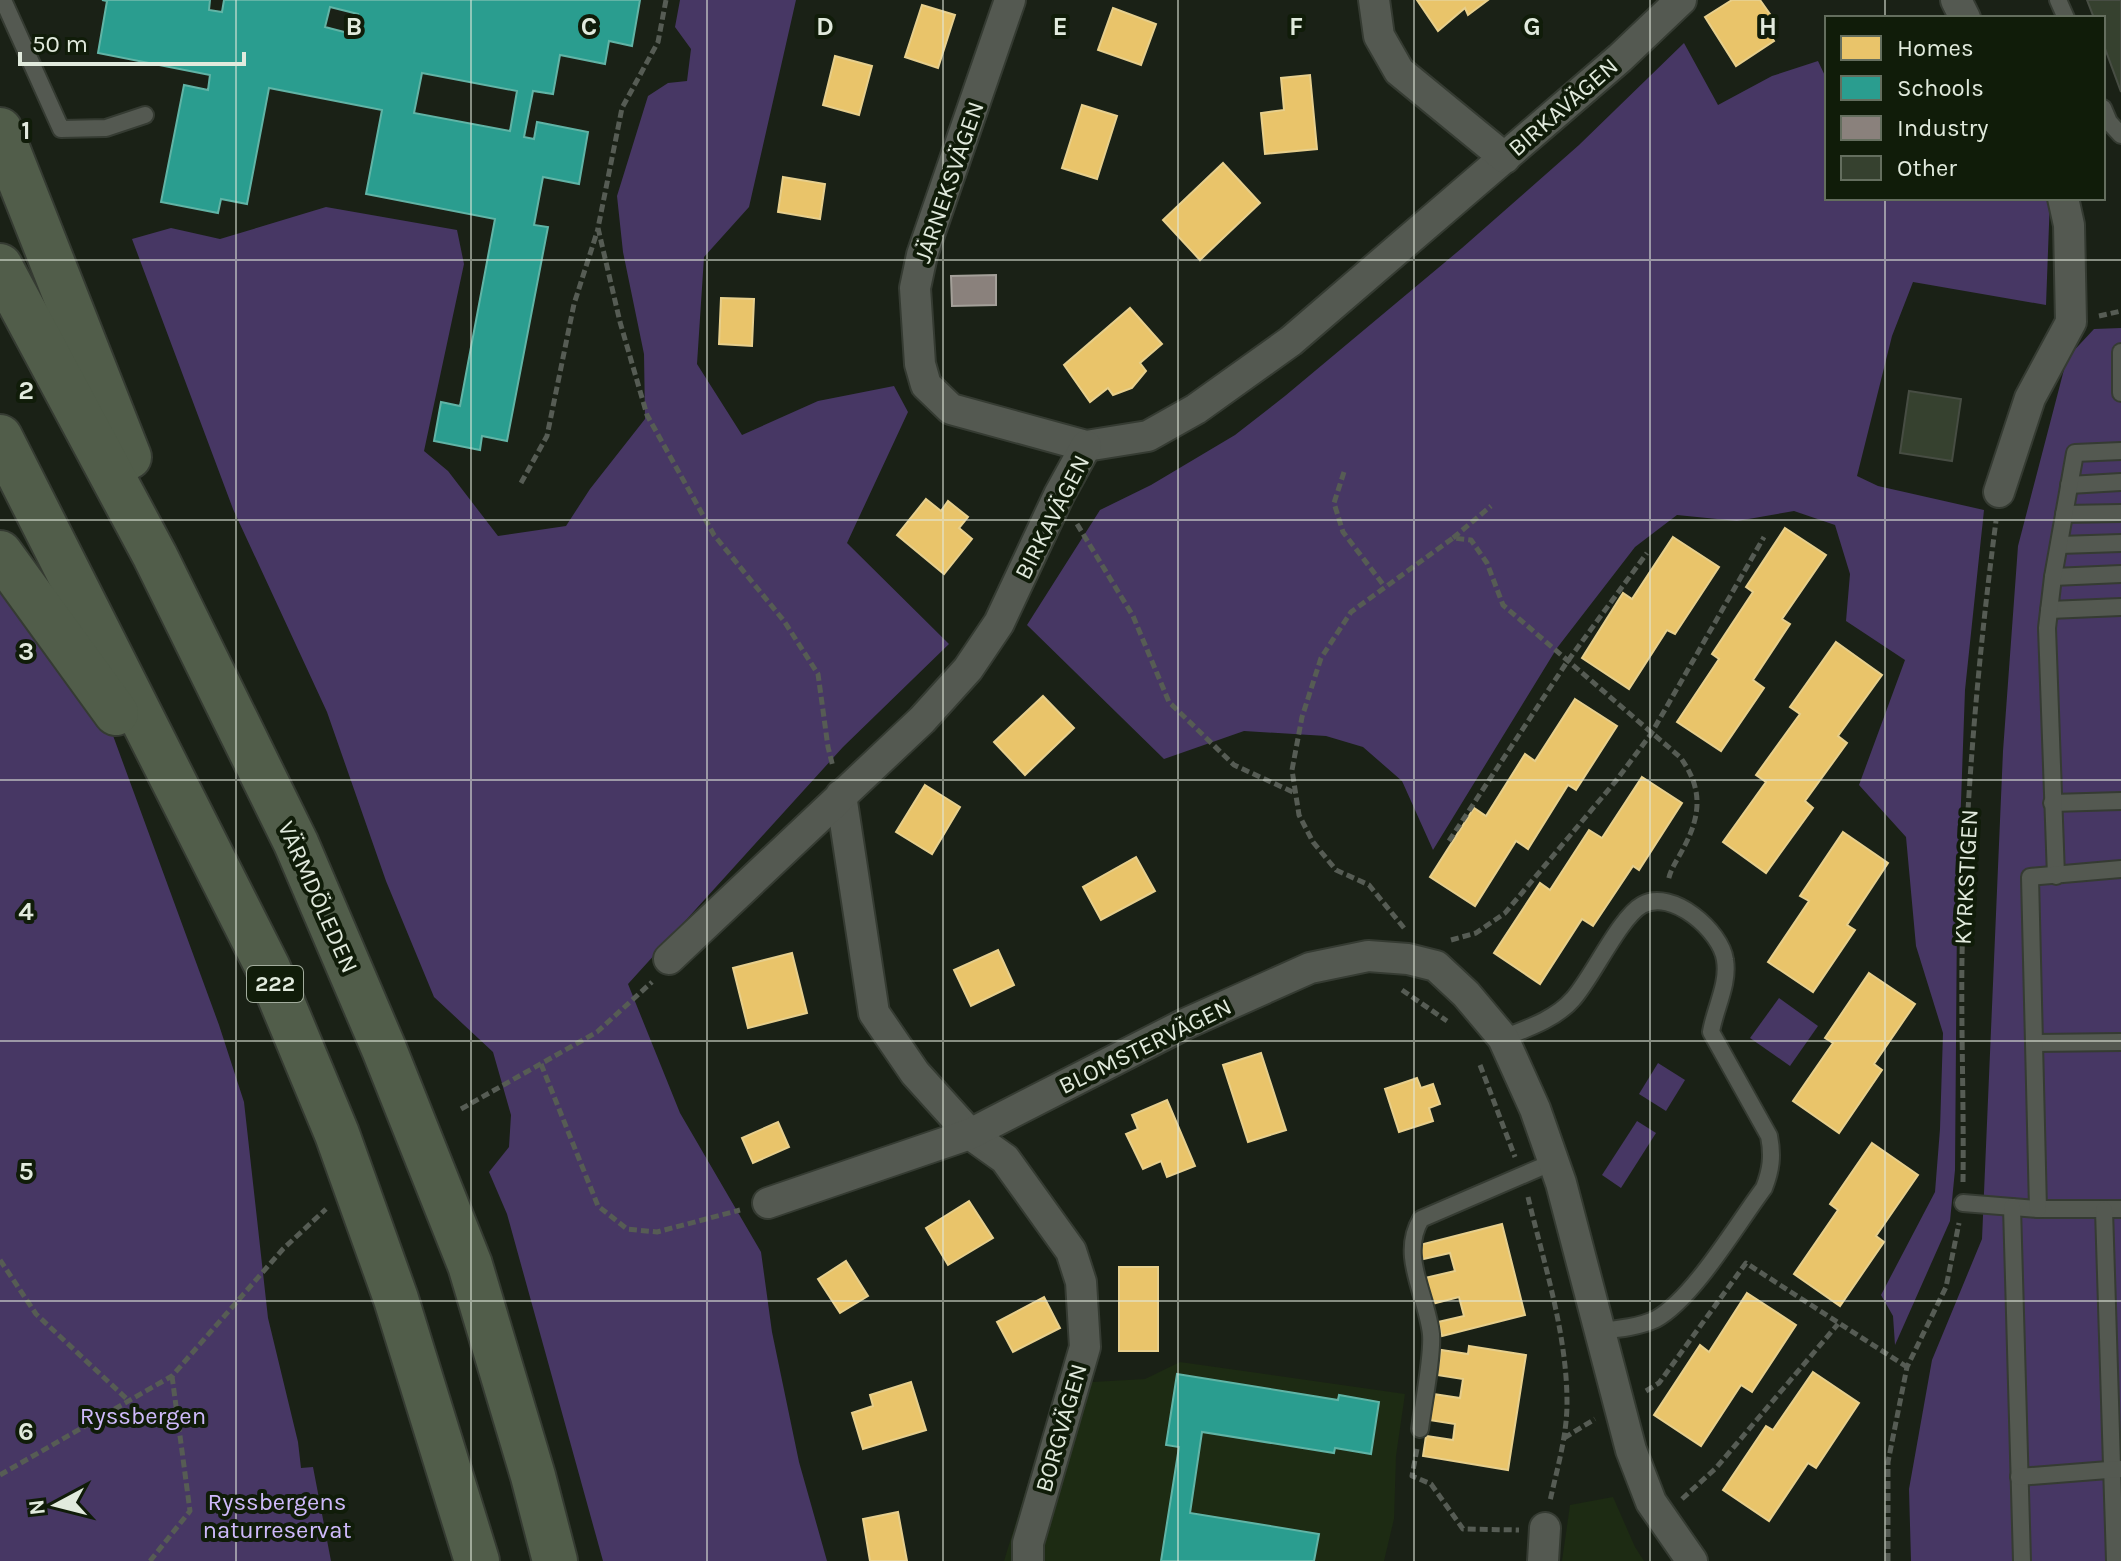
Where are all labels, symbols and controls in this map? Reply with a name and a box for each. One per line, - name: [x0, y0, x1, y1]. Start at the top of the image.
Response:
- text: B: [346, 11, 362, 42]
- text: C: [581, 11, 597, 42]
- text: D: [816, 11, 834, 42]
- text: E: [1052, 11, 1068, 42]
- text: F: [1289, 11, 1303, 42]
- text: G: [1523, 11, 1541, 42]
- text: H: [1759, 11, 1777, 42]
- scale bar: [20, 16, 244, 66]
- legend: [1825, 16, 2105, 200]
- text: 50 m: [32, 30, 88, 58]
- text: Homes: [1897, 34, 1974, 62]
- street label: BIRKAVÄGEN: [1503, 52, 1623, 162]
- text: Schools: [1897, 74, 1984, 102]
- street label: JÄRNEKSVÄGEN: [908, 98, 990, 266]
- text: Industry: [1897, 114, 1988, 142]
- text: 1: [21, 115, 31, 146]
- text: Other: [1897, 154, 1957, 182]
- text: 2: [18, 375, 34, 406]
- street label: BIRKAVÄGEN: [1009, 450, 1095, 584]
- text: 3: [18, 636, 34, 667]
- street label: KYRKSTIGEN: [1948, 809, 1984, 945]
- street label: VÄRMDÖLEDEN: [272, 817, 364, 977]
- text: 4: [18, 896, 34, 927]
- road number: 222: [247, 966, 303, 1002]
- street label: BLOMSTERVÄGEN: [1054, 992, 1236, 1100]
- text: 5: [18, 1156, 34, 1187]
- street label: BORGVÄGEN: [1029, 1360, 1093, 1496]
- park label: Ryssbergen: [80, 1402, 206, 1430]
- text: 6: [18, 1416, 34, 1447]
- north arrow: [16, 1465, 96, 1545]
- park label: Ryssbergens naturreservat: [203, 1488, 351, 1544]
- text: N: [23, 1498, 51, 1517]

